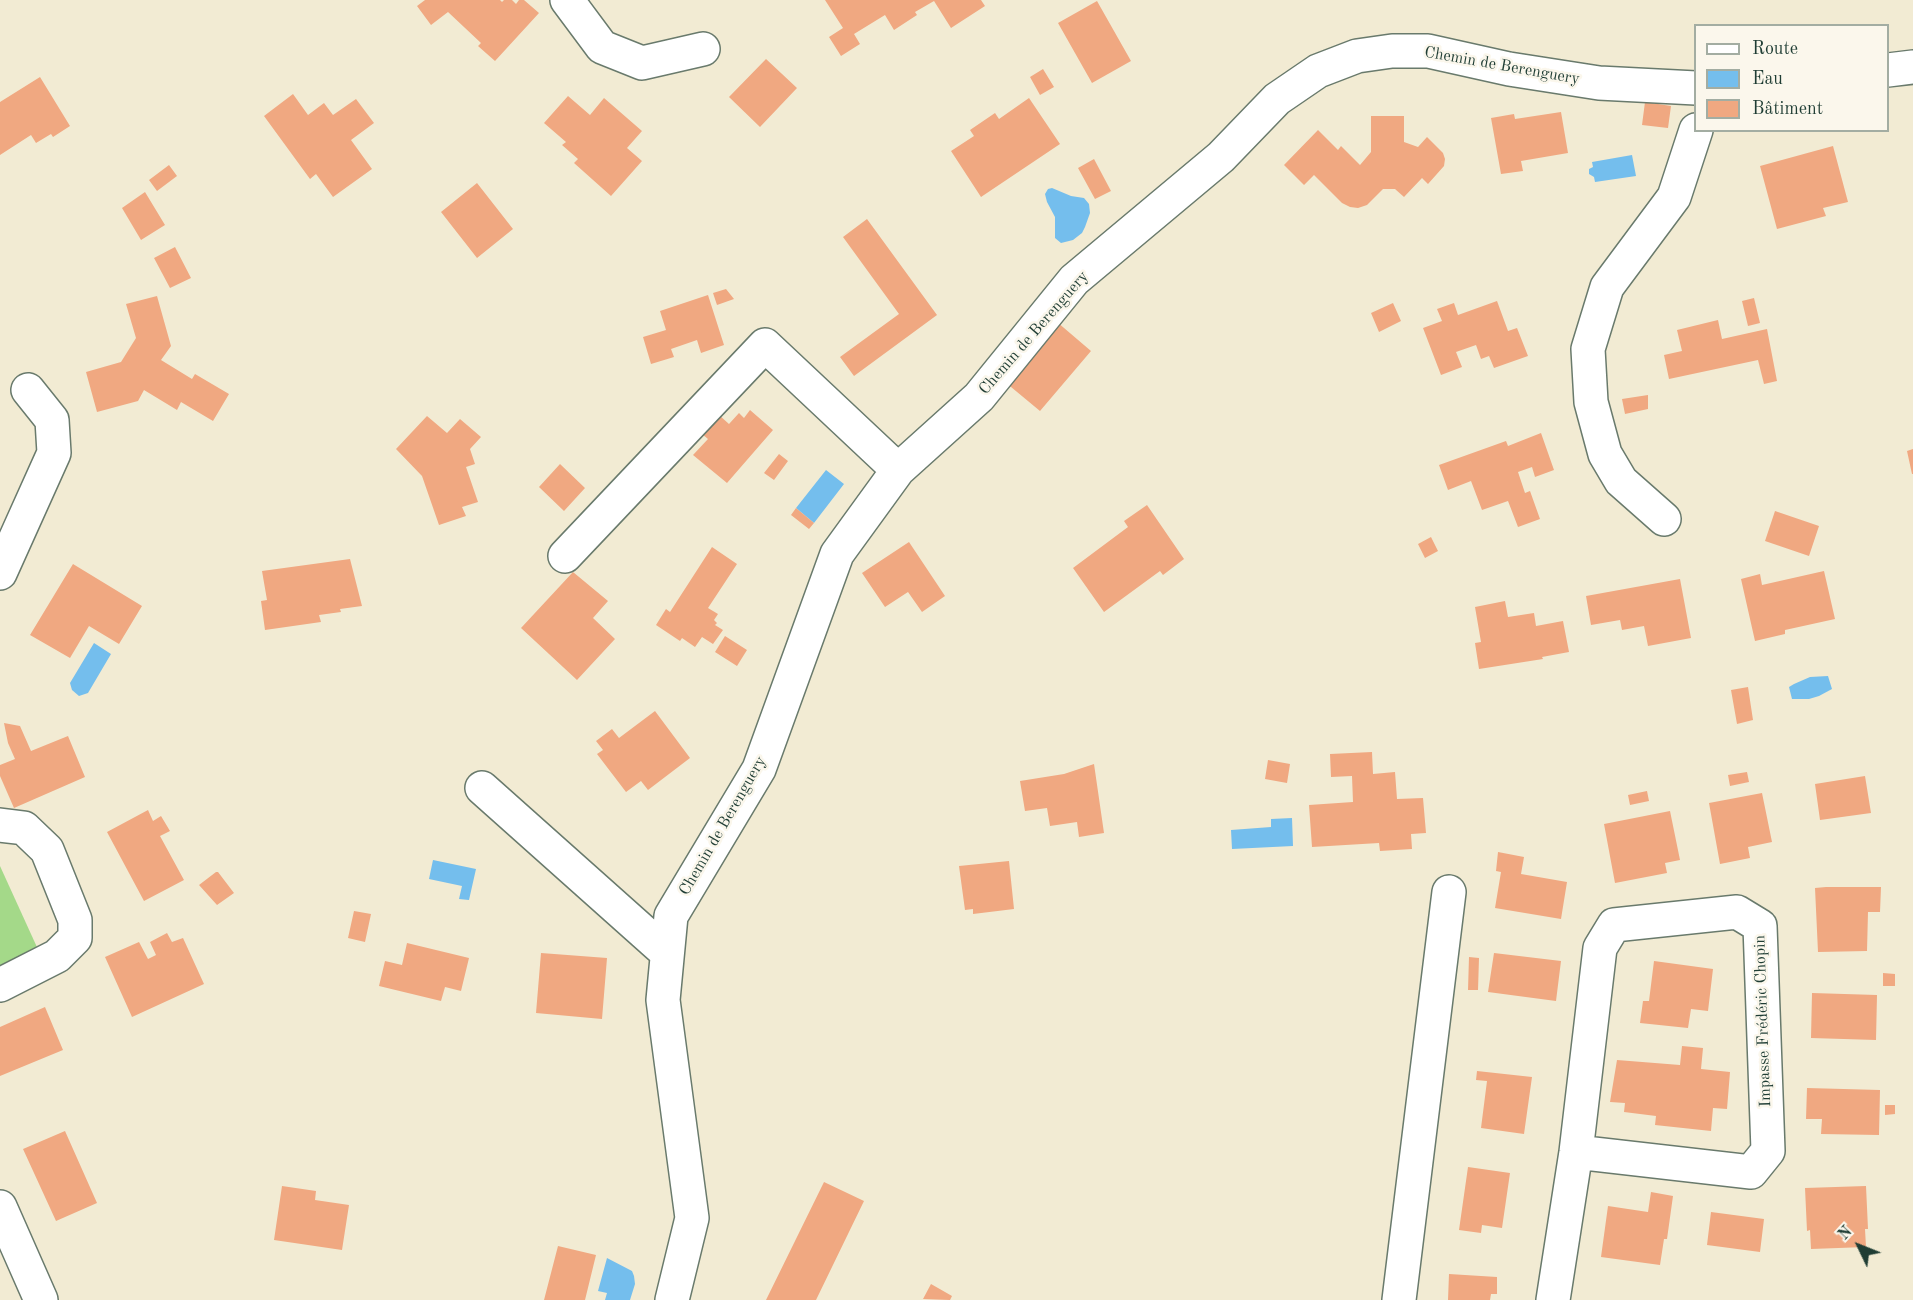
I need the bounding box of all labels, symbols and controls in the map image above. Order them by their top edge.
legend [1694,24,1889,132]
text: Route [1752,40,1798,58]
street label: Chemin de Berenguery [1423,43,1581,89]
text: Eau [1752,70,1783,88]
text: Bâtiment [1752,100,1823,118]
street label: Chemin de Berenguery [975,267,1093,399]
street label: Chemin de Berenguery [675,753,771,899]
street label: Impasse Frédéric Chopin [1750,935,1776,1107]
north arrow [1829,1216,1889,1276]
text: N [1836,1224,1856,1244]

